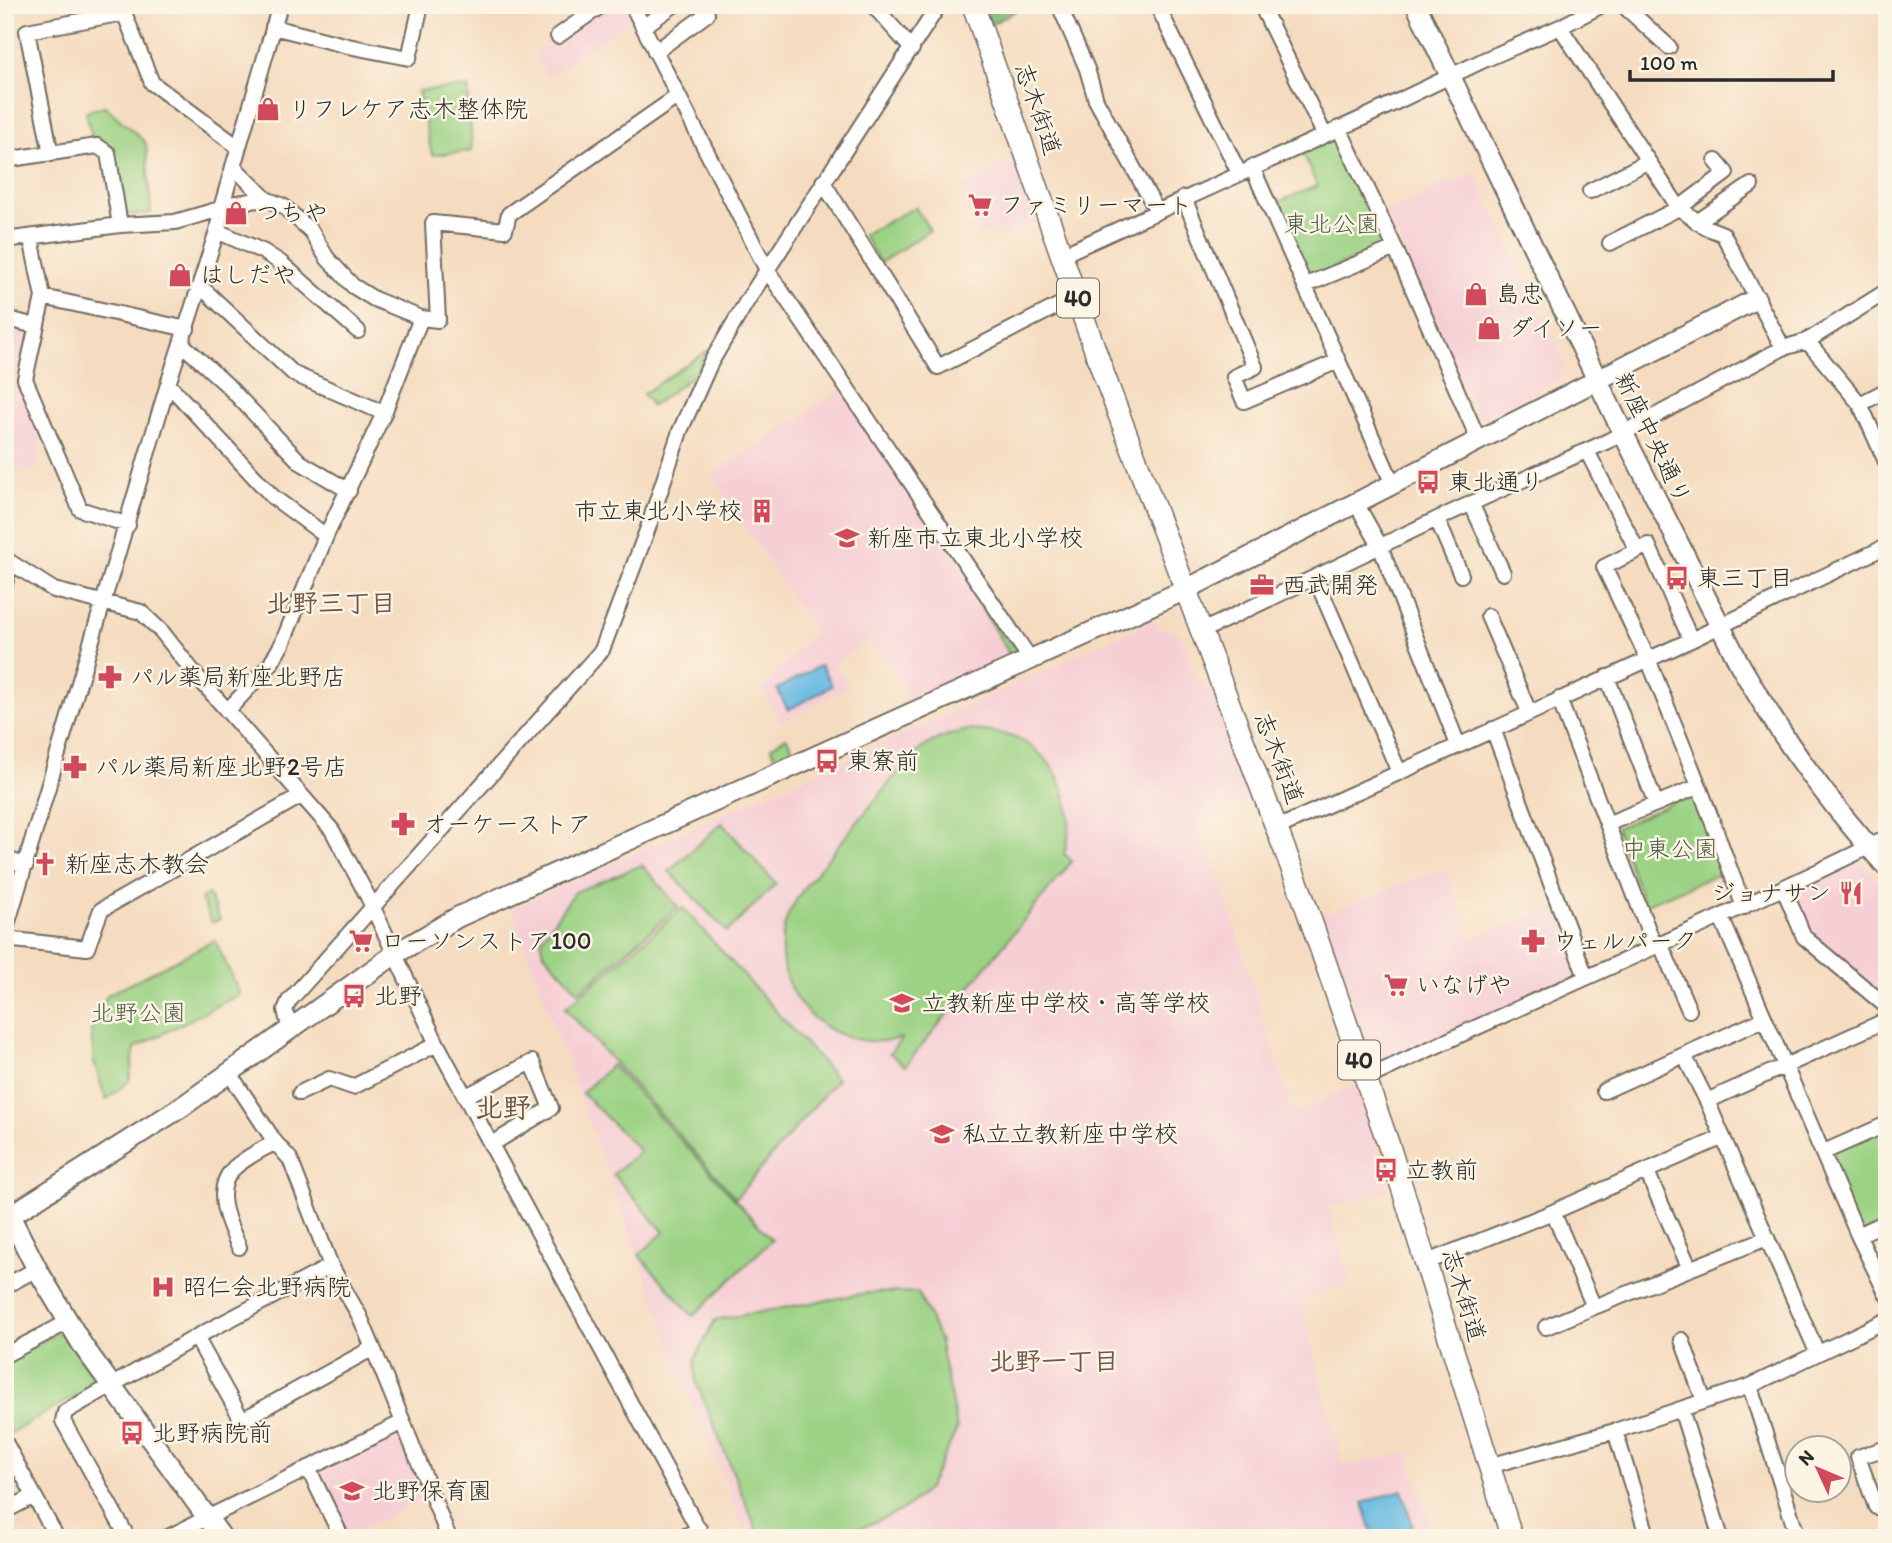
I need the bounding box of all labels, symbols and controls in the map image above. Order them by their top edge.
scale bar [1630,38,1832,82]
text: 100 m [1640,50,1698,75]
street label: 志木街道 [1009,59,1068,159]
place label: リフレケア志木整体院 [288,94,528,123]
shop icon: リフレケア志木整体院 [254,95,282,123]
place label: ファミリーマート [1000,190,1192,219]
supermarket icon: ファミリーマート [966,191,994,219]
place label: つちや [256,198,328,227]
shop icon: つちや [222,199,250,227]
park label: 東北公園 [1284,209,1380,238]
place label: はしだや [200,260,296,289]
shop icon: はしだや [166,261,194,289]
road number: 40 [1057,278,1099,318]
place label: 島忠 [1496,279,1544,308]
shop icon: 島忠 [1462,280,1490,308]
place label: ダイソー [1509,313,1603,342]
shop icon: ダイソー [1475,314,1503,342]
street label: 新座中央通り [1609,367,1698,509]
place label: 東北通り [1448,467,1544,496]
bus stop icon: 東北通り [1414,468,1442,496]
place label: 市立東北小学校 [574,496,742,525]
building icon: 市立東北小学校 [748,497,776,525]
place label: 新座市立東北小学校 [867,523,1083,552]
school or university icon: 新座市立東北小学校 [833,524,861,552]
place label: 東三丁目 [1697,563,1793,592]
bus stop icon: 東三丁目 [1663,564,1691,592]
place label: 西武開発 [1282,570,1378,599]
office icon: 西武開発 [1248,571,1276,599]
district label: 北野三丁目 [266,587,396,619]
place label: パル薬局新座北野店 [130,662,346,691]
pharmacy icon: パル薬局新座北野店 [96,663,124,691]
street label: 志木街道 [1249,708,1310,808]
place label: 東寮前 [847,746,919,775]
bus stop icon: 東寮前 [813,747,841,775]
place label: パル薬局新座北野2号店 [95,752,348,781]
pharmacy icon: パル薬局新座北野2号店 [61,753,89,781]
place label: オーケーストア [423,809,591,838]
pharmacy icon: オーケーストア [389,810,417,838]
park label: 中東公園 [1622,834,1718,863]
place label: 新座志木教会 [65,849,209,878]
church icon: 新座志木教会 [31,850,59,878]
place label: ジョナサン [1711,878,1831,907]
restaurant icon: ジョナサン [1837,879,1865,907]
place label: ローソンストア100 [381,926,592,955]
place label: ウェルパーク [1553,926,1697,955]
supermarket icon: ローソンストア100 [347,927,375,955]
pharmacy icon: ウェルパーク [1519,927,1547,955]
place label: いなげや [1416,970,1512,999]
supermarket icon: いなげや [1382,971,1410,999]
place label: 北野 [374,981,422,1010]
bus stop icon: 北野 [340,982,368,1010]
place label: 立教新座中学校・高等学校 [922,988,1210,1017]
school or university icon: 立教新座中学校・高等学校 [888,989,916,1017]
park label: 北野公園 [90,998,186,1027]
road number: 40 [1338,1040,1380,1079]
district label: 北野 [475,1090,531,1124]
place label: 私立立教新座中学校 [962,1119,1178,1148]
school or university icon: 私立立教新座中学校 [928,1120,956,1148]
place label: 立教前 [1406,1155,1478,1184]
bus stop icon: 立教前 [1372,1156,1400,1184]
street label: 志木街道 [1437,1245,1492,1345]
place label: 昭仁会北野病院 [183,1272,351,1301]
hospital icon: 昭仁会北野病院 [149,1273,177,1301]
district label: 北野一丁目 [989,1345,1119,1377]
place label: 北野病院前 [152,1418,272,1447]
bus stop icon: 北野病院前 [118,1419,146,1447]
north arrow [1784,1434,1854,1504]
text: N [1793,1445,1819,1470]
place label: 北野保育園 [372,1476,492,1505]
school or university icon: 北野保育園 [338,1477,366,1505]

